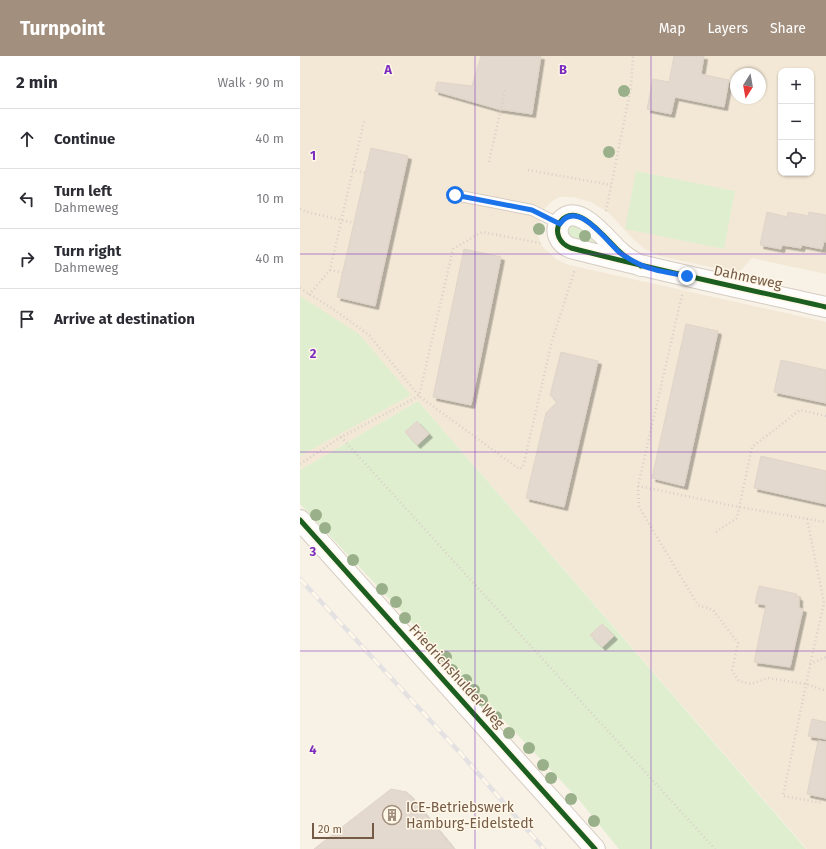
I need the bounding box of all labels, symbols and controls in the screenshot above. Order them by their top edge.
text: Turnpoint [20,17,105,40]
text: Map [659,20,685,37]
text: Layers [707,20,748,37]
text: Share [770,20,806,37]
text: A [383,62,392,77]
text: B [559,62,567,77]
north arrow [730,68,766,104]
map controls [778,68,814,176]
button: + [778,68,814,104]
text: 2 min [16,72,58,93]
text: Walk · 90 m [218,75,284,90]
button: − [778,104,814,140]
icon: ahead [16,128,38,150]
text: Continue [54,130,115,148]
text: 40 m [255,131,284,146]
button: locate [778,140,814,176]
text: 1 [310,148,316,163]
text: Turn left [54,182,112,200]
route start [446,186,464,204]
icon: left [16,188,38,210]
text: 10 m [257,191,284,206]
text: Dahmeweg [54,200,118,215]
text: Turn right [54,242,121,260]
icon: right [16,248,38,270]
text: 40 m [255,251,284,266]
text: Dahmeweg [54,260,118,275]
street label: Dahmeweg [712,262,784,293]
route end [678,267,696,285]
icon: arrive [16,308,38,330]
text: Arrive at destination [54,310,195,328]
text: 2 [310,346,317,361]
text: 3 [309,544,317,559]
street label: Friedrichshulder Weg [405,621,508,732]
text: 4 [309,742,317,757]
place label: ICE-Betriebswerk Hamburg-Eidelstedt [406,799,534,832]
building icon: ICE-Betriebswerk Hamburg-Eidelstedt [381,804,403,826]
scale bar [312,821,374,840]
text: 20 m [318,823,342,836]

